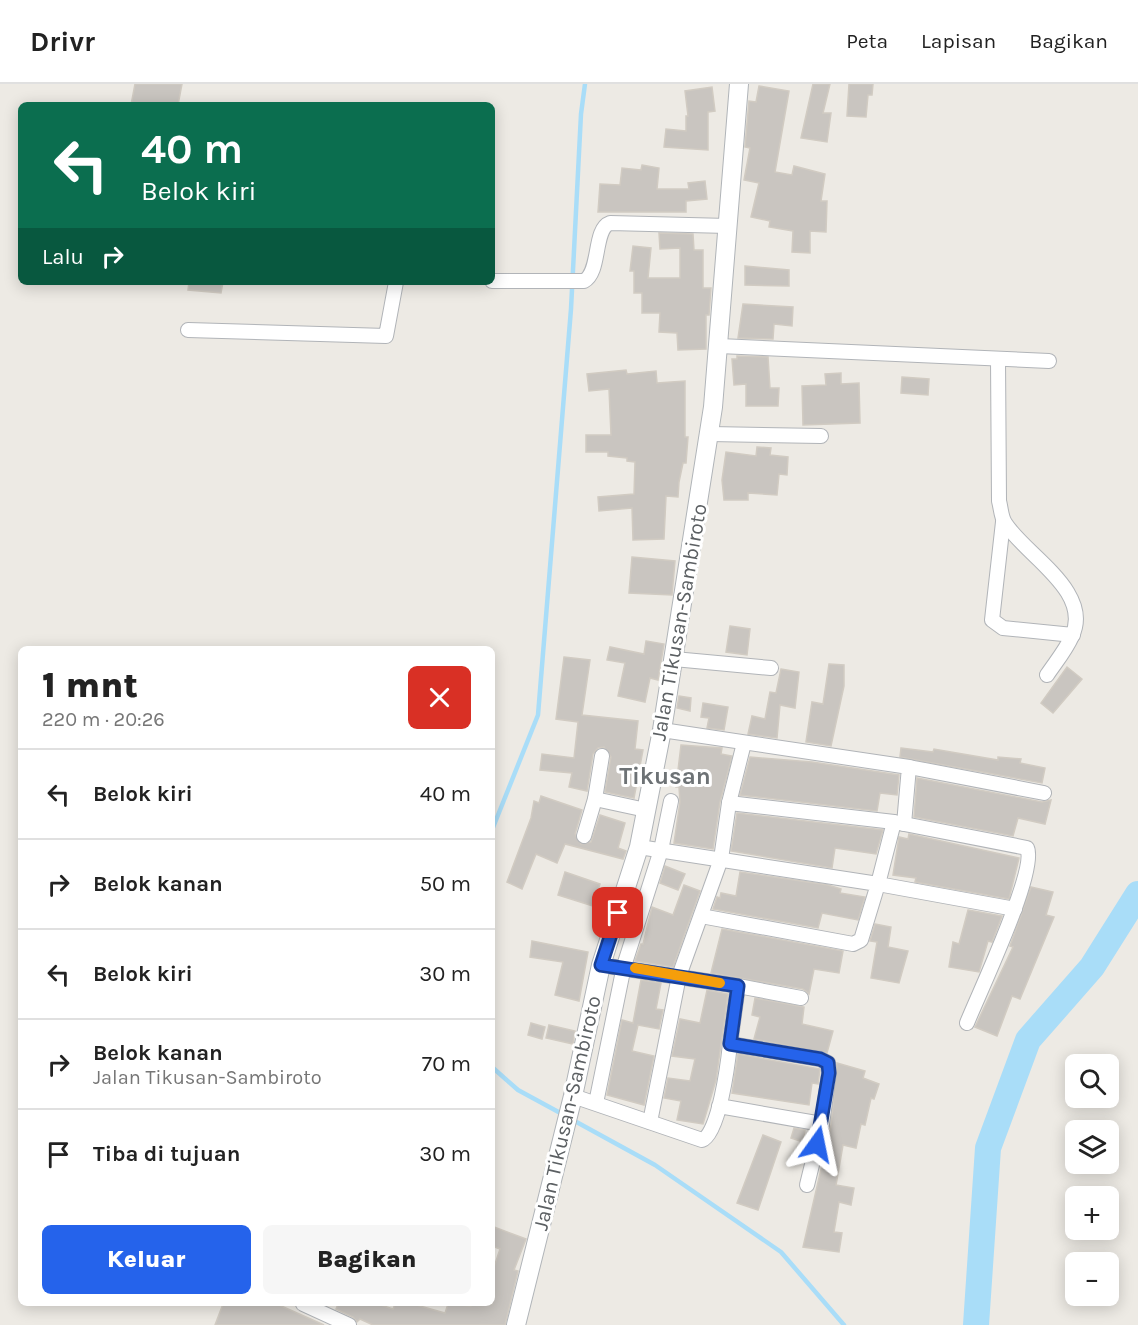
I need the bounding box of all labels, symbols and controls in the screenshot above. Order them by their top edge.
text: Drivr [30,25,95,58]
text: Peta [846,29,888,53]
text: Lapisan [921,29,996,53]
text: Bagikan [1029,29,1108,53]
text: 40 m [141,124,243,174]
icon: left [42,126,120,204]
text: Belok kiri [141,175,257,207]
icon: right [96,240,129,273]
text: Lalu [42,244,84,270]
street label: Jalan Tikusan-Sambiroto [646,502,712,742]
text: 1 mnt [42,664,138,706]
button: close [408,666,471,729]
text: 220 m · 20:26 [42,708,165,731]
district label: Tikusan [619,762,711,790]
icon: left [42,778,75,811]
text: Belok kiri [93,781,193,807]
text: 40 m [420,781,471,807]
icon: right [42,868,75,901]
text: Belok kanan [93,871,223,897]
text: 50 m [420,871,471,897]
pin [592,887,643,938]
icon: arrive [601,896,634,929]
icon: left [42,958,75,991]
text: Belok kiri [93,961,193,987]
text: 30 m [419,961,471,987]
street label: Jalan Tikusan-Sambiroto [528,993,606,1233]
text: Belok kanan [93,1040,223,1066]
icon: right [42,1048,75,1081]
text: 70 m [422,1051,471,1077]
map controls [1065,1054,1119,1306]
button: search [1065,1054,1119,1108]
text: Jalan Tikusan-Sambiroto [93,1066,322,1089]
position arrow [785,1112,849,1176]
button: layers [1065,1120,1119,1174]
icon: arrive [42,1138,75,1171]
text: Tiba di tujuan [93,1141,240,1167]
text: 30 m [419,1141,471,1167]
button: + [1065,1186,1119,1240]
button: Keluar [42,1225,251,1294]
button: Bagikan [263,1225,471,1294]
button: − [1065,1252,1119,1306]

